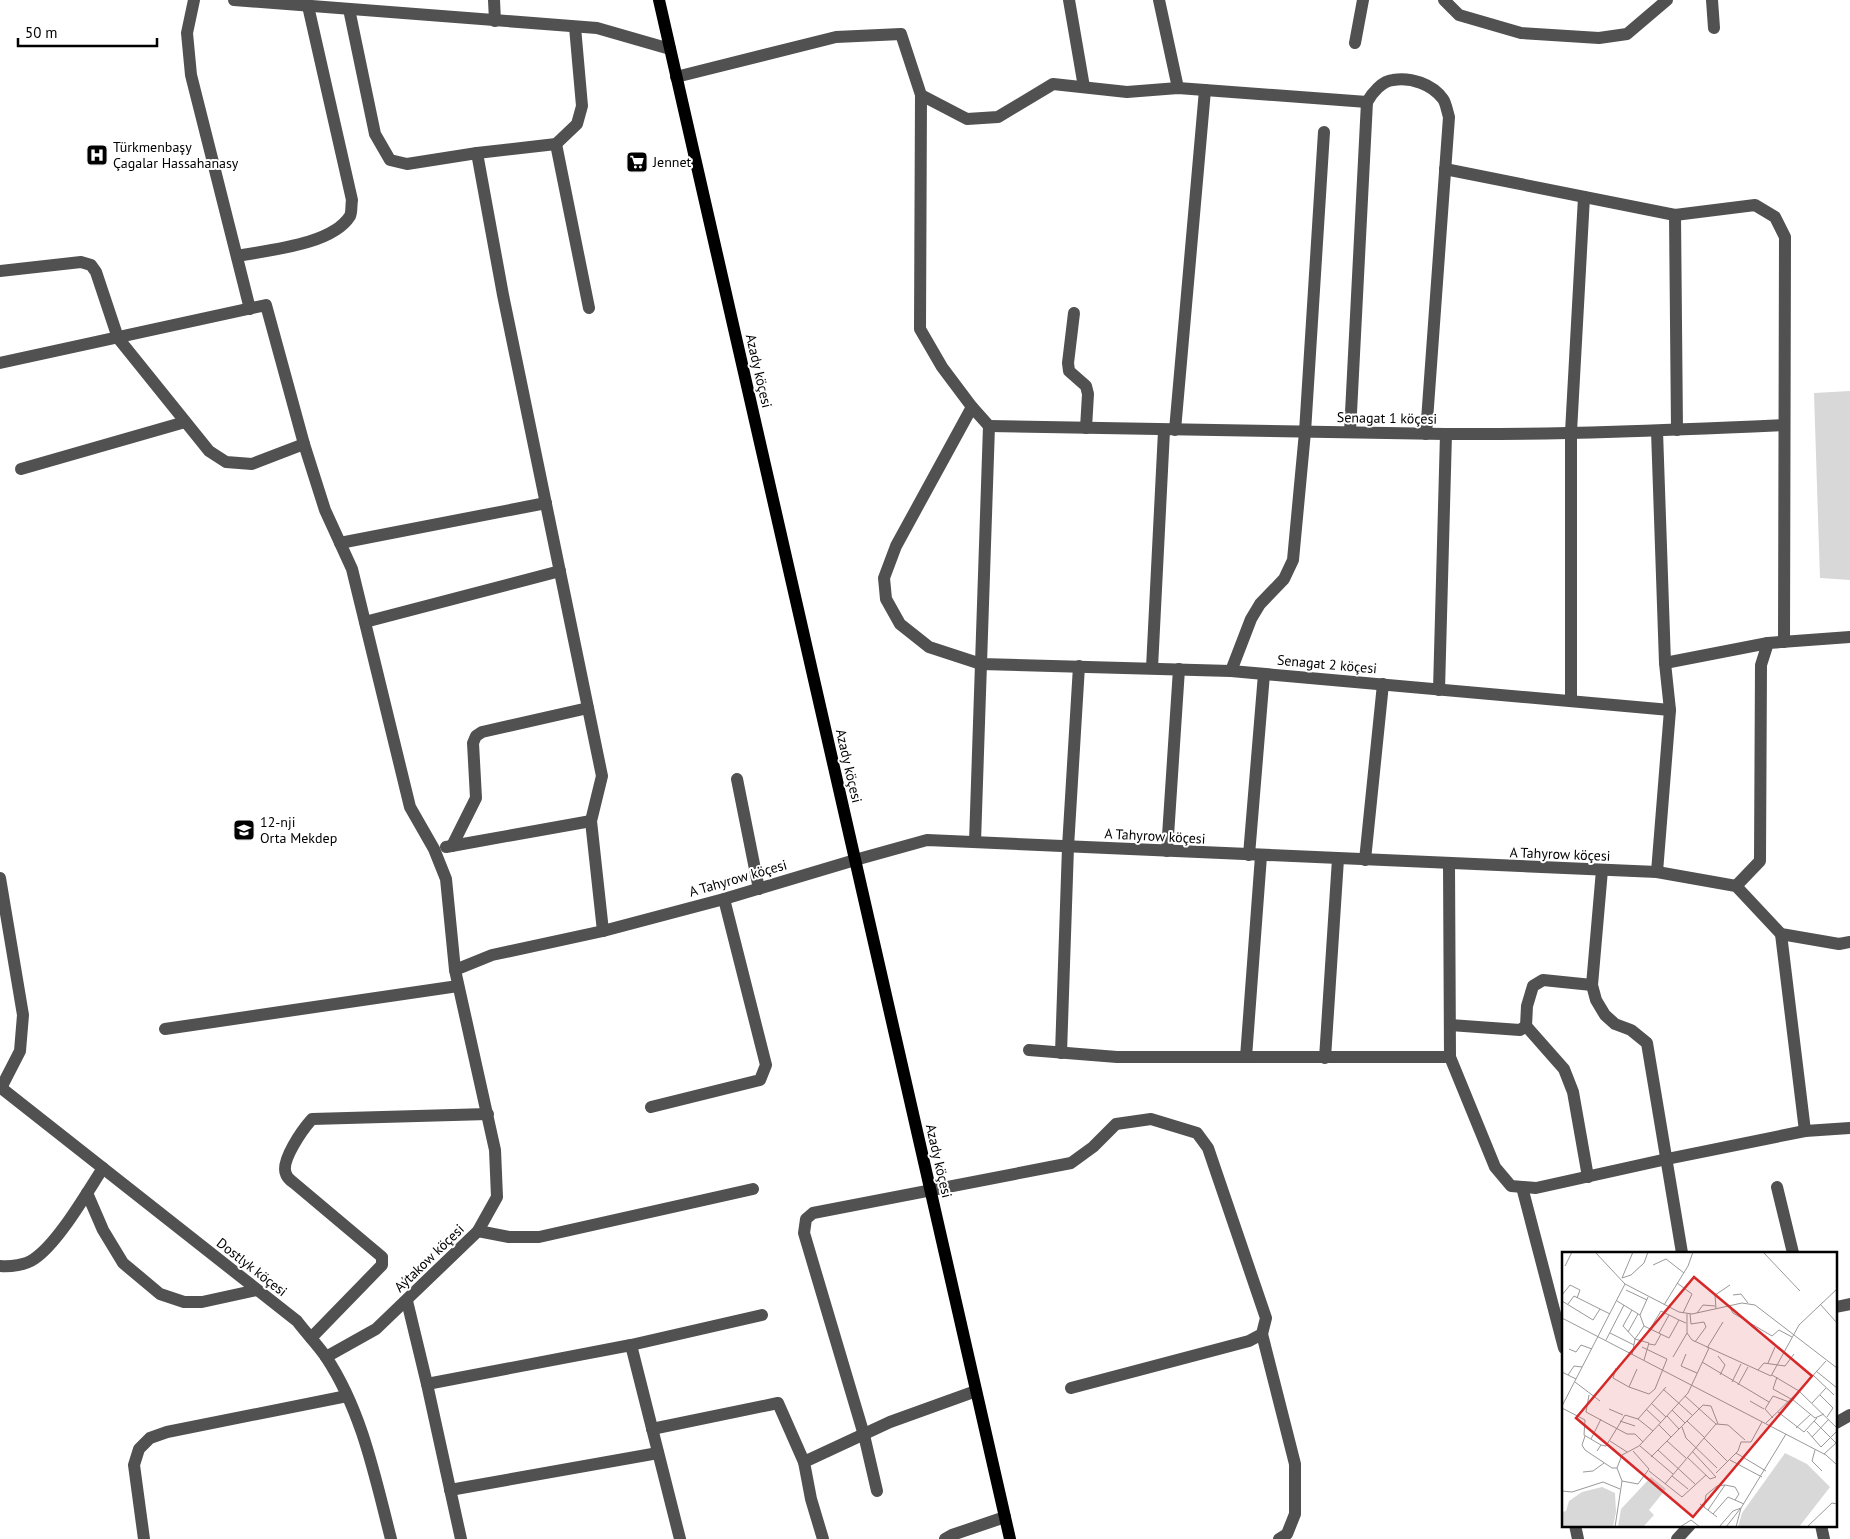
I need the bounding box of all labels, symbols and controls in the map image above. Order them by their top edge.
scale bar [18,15,156,47]
text: 50 m [25,23,58,42]
place label: Türkmenbaşy Çagalar Hassahanasy [113,138,239,172]
hospital icon: Türkmenbaşy Çagalar Hassahanasy [85,143,109,167]
supermarket icon: Jennet [625,150,649,174]
place label: Jennet [652,153,692,171]
street label: Azady köçesi [742,332,776,410]
street label: Senagat 1 köçesi [1337,408,1437,428]
street label: Senagat 2 köçesi [1276,651,1378,677]
street label: Azady köçesi [832,727,866,805]
place label: 12-nji Orta Mekdep [260,813,337,847]
school or university icon: 12-nji Orta Mekdep [232,818,256,842]
street label: A Tahyrow köçesi [1104,824,1206,848]
street label: A Tahyrow köçesi [1509,843,1611,865]
street label: A Tahyrow köçesi [687,855,789,901]
street label: Azady köçesi [922,1122,956,1200]
street label: Aýtakow köçesi [390,1220,468,1296]
street label: Dostlyk köçesi [213,1234,291,1300]
inset map [1562,1252,1838,1526]

